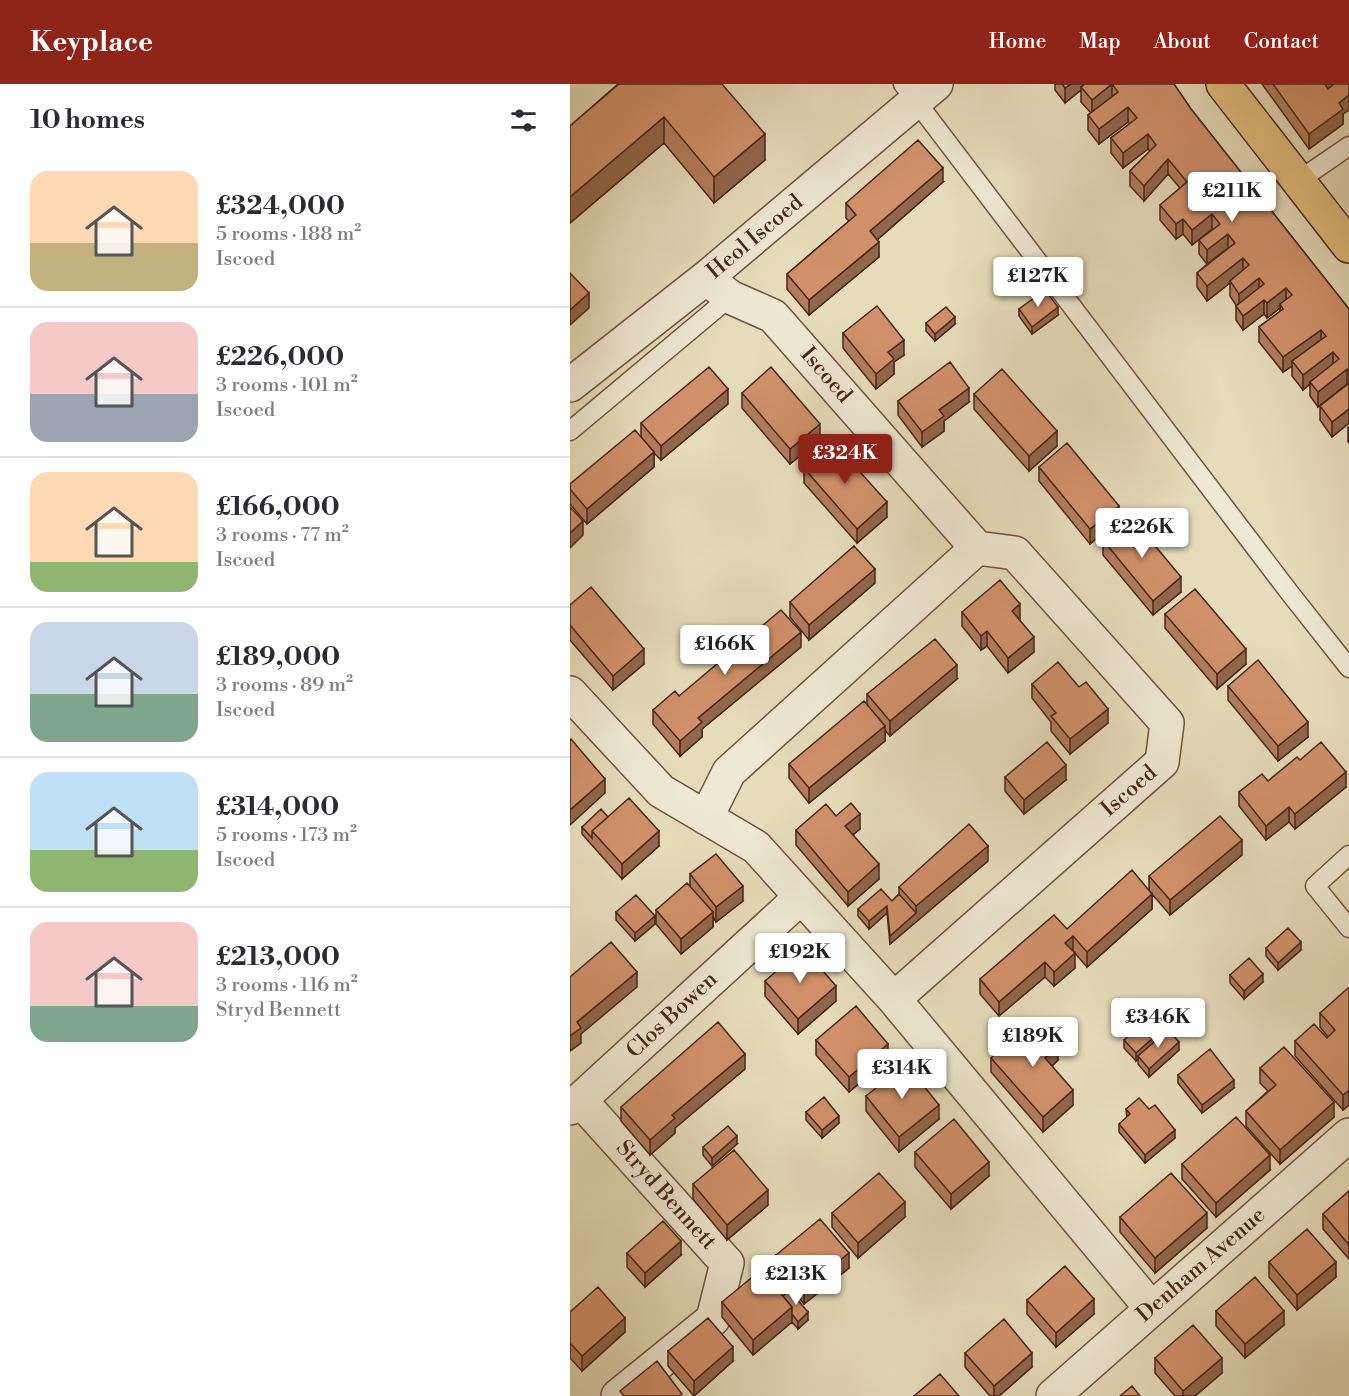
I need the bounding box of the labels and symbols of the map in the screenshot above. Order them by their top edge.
pin: £211K [1190,172,1274,223]
street label: Heol Iscoed [701,189,809,285]
pin: £127K [996,257,1080,308]
street label: Iscoed [794,342,858,409]
pin: £324K [803,434,887,485]
pin: £226K [1100,508,1184,559]
pin: £166K [683,625,767,676]
street label: Iscoed [1096,759,1163,823]
pin: £192K [758,933,842,984]
street label: Clos Bowen [621,966,723,1064]
pin: £346K [1116,998,1200,1049]
pin: £189K [991,1017,1075,1068]
pin: £314K [860,1049,944,1100]
street label: Stryd Bennett [610,1135,722,1255]
street label: Denham Avenue [1131,1202,1271,1328]
pin: £213K [754,1255,838,1306]

